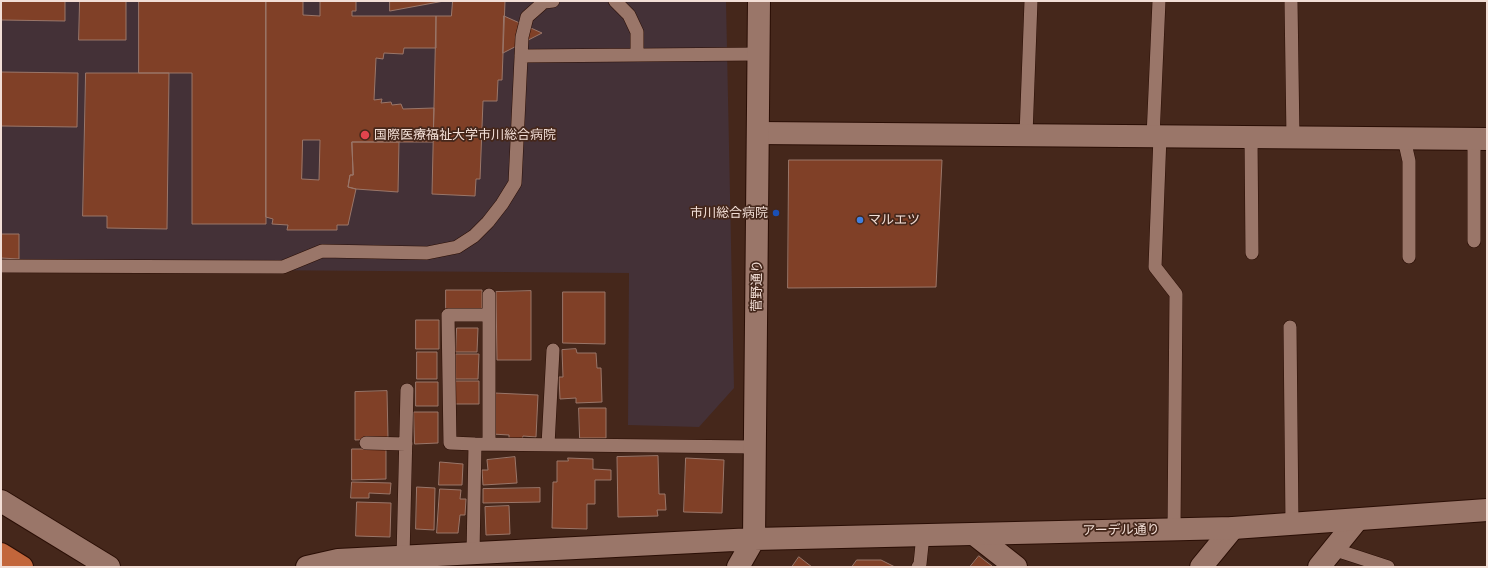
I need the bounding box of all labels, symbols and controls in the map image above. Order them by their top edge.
place label: 国際医療福祉大学市川総合病院 [374,127,556,143]
marker: 国際医療福祉大学市川総合病院 [359,129,371,141]
place label: 市川総合病院 [690,205,768,221]
marker: 市川総合病院 [771,208,781,218]
place label: マルエツ [868,212,920,228]
marker: マルエツ [855,215,865,225]
street label: 菅野通り [749,260,765,312]
street label: アーデル通り [1082,522,1160,538]

